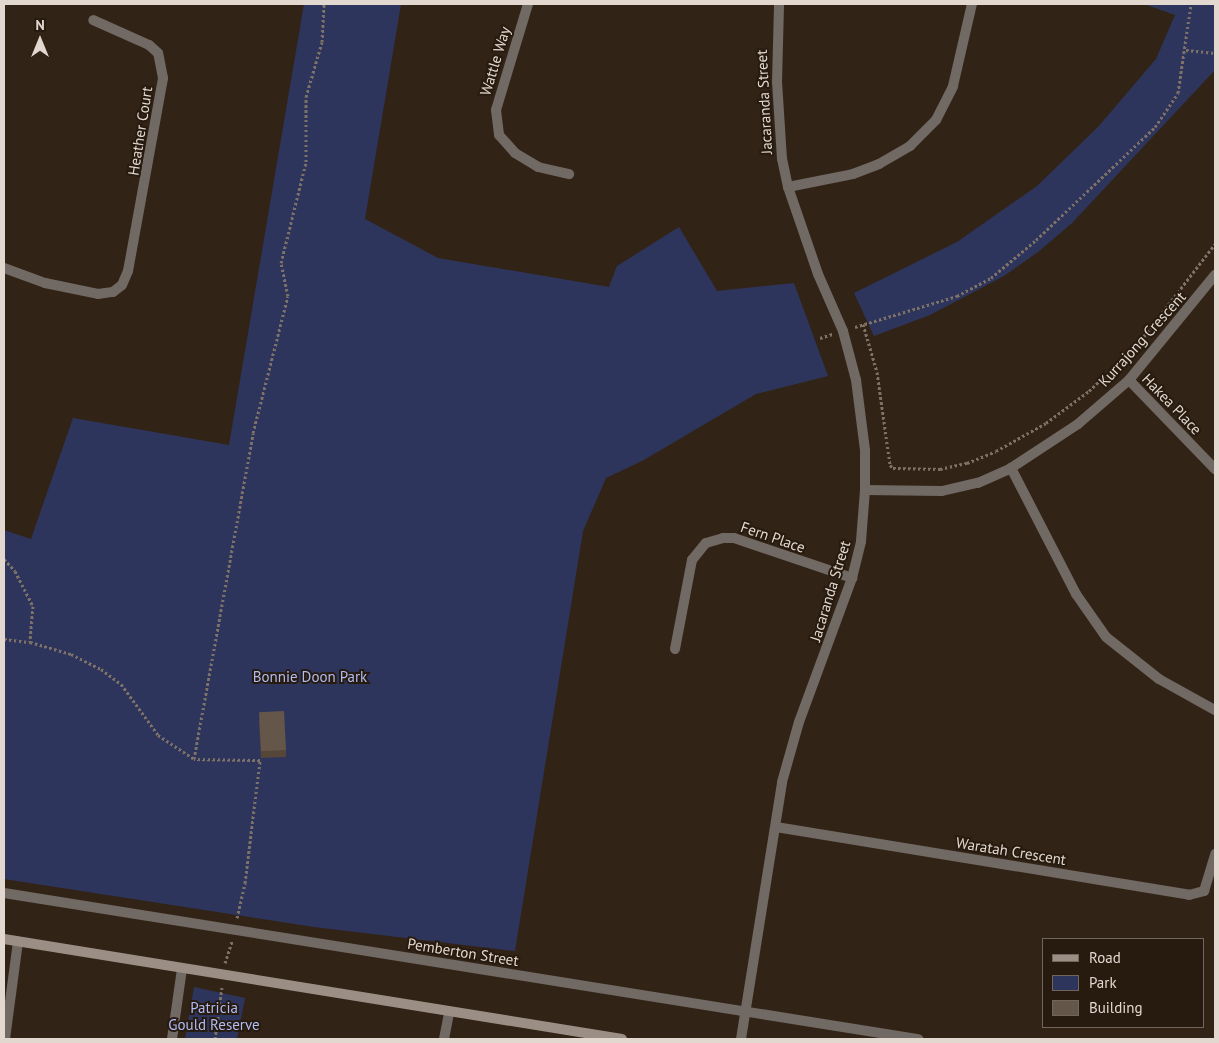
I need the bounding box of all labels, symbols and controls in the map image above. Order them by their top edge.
north arrow [15,15,65,65]
text: N [35,16,45,34]
street label: Wattle Way [476,24,514,98]
street label: Jacaranda Street [752,49,776,155]
street label: Heather Court [124,85,156,177]
street label: Kurrajong Crescent [1095,288,1189,390]
street label: Hakea Place [1138,370,1206,438]
street label: Fern Place [738,518,808,556]
street label: Jacaranda Street [806,538,854,644]
park label: Bonnie Doon Park [253,668,367,686]
street label: Waratah Crescent [955,833,1067,869]
street label: Pemberton Street [406,934,520,970]
legend [1042,938,1204,1028]
text: Road [1089,948,1121,967]
text: Park [1089,973,1117,992]
park label: Patricia Gould Reserve [168,998,260,1033]
text: Building [1089,998,1143,1017]

